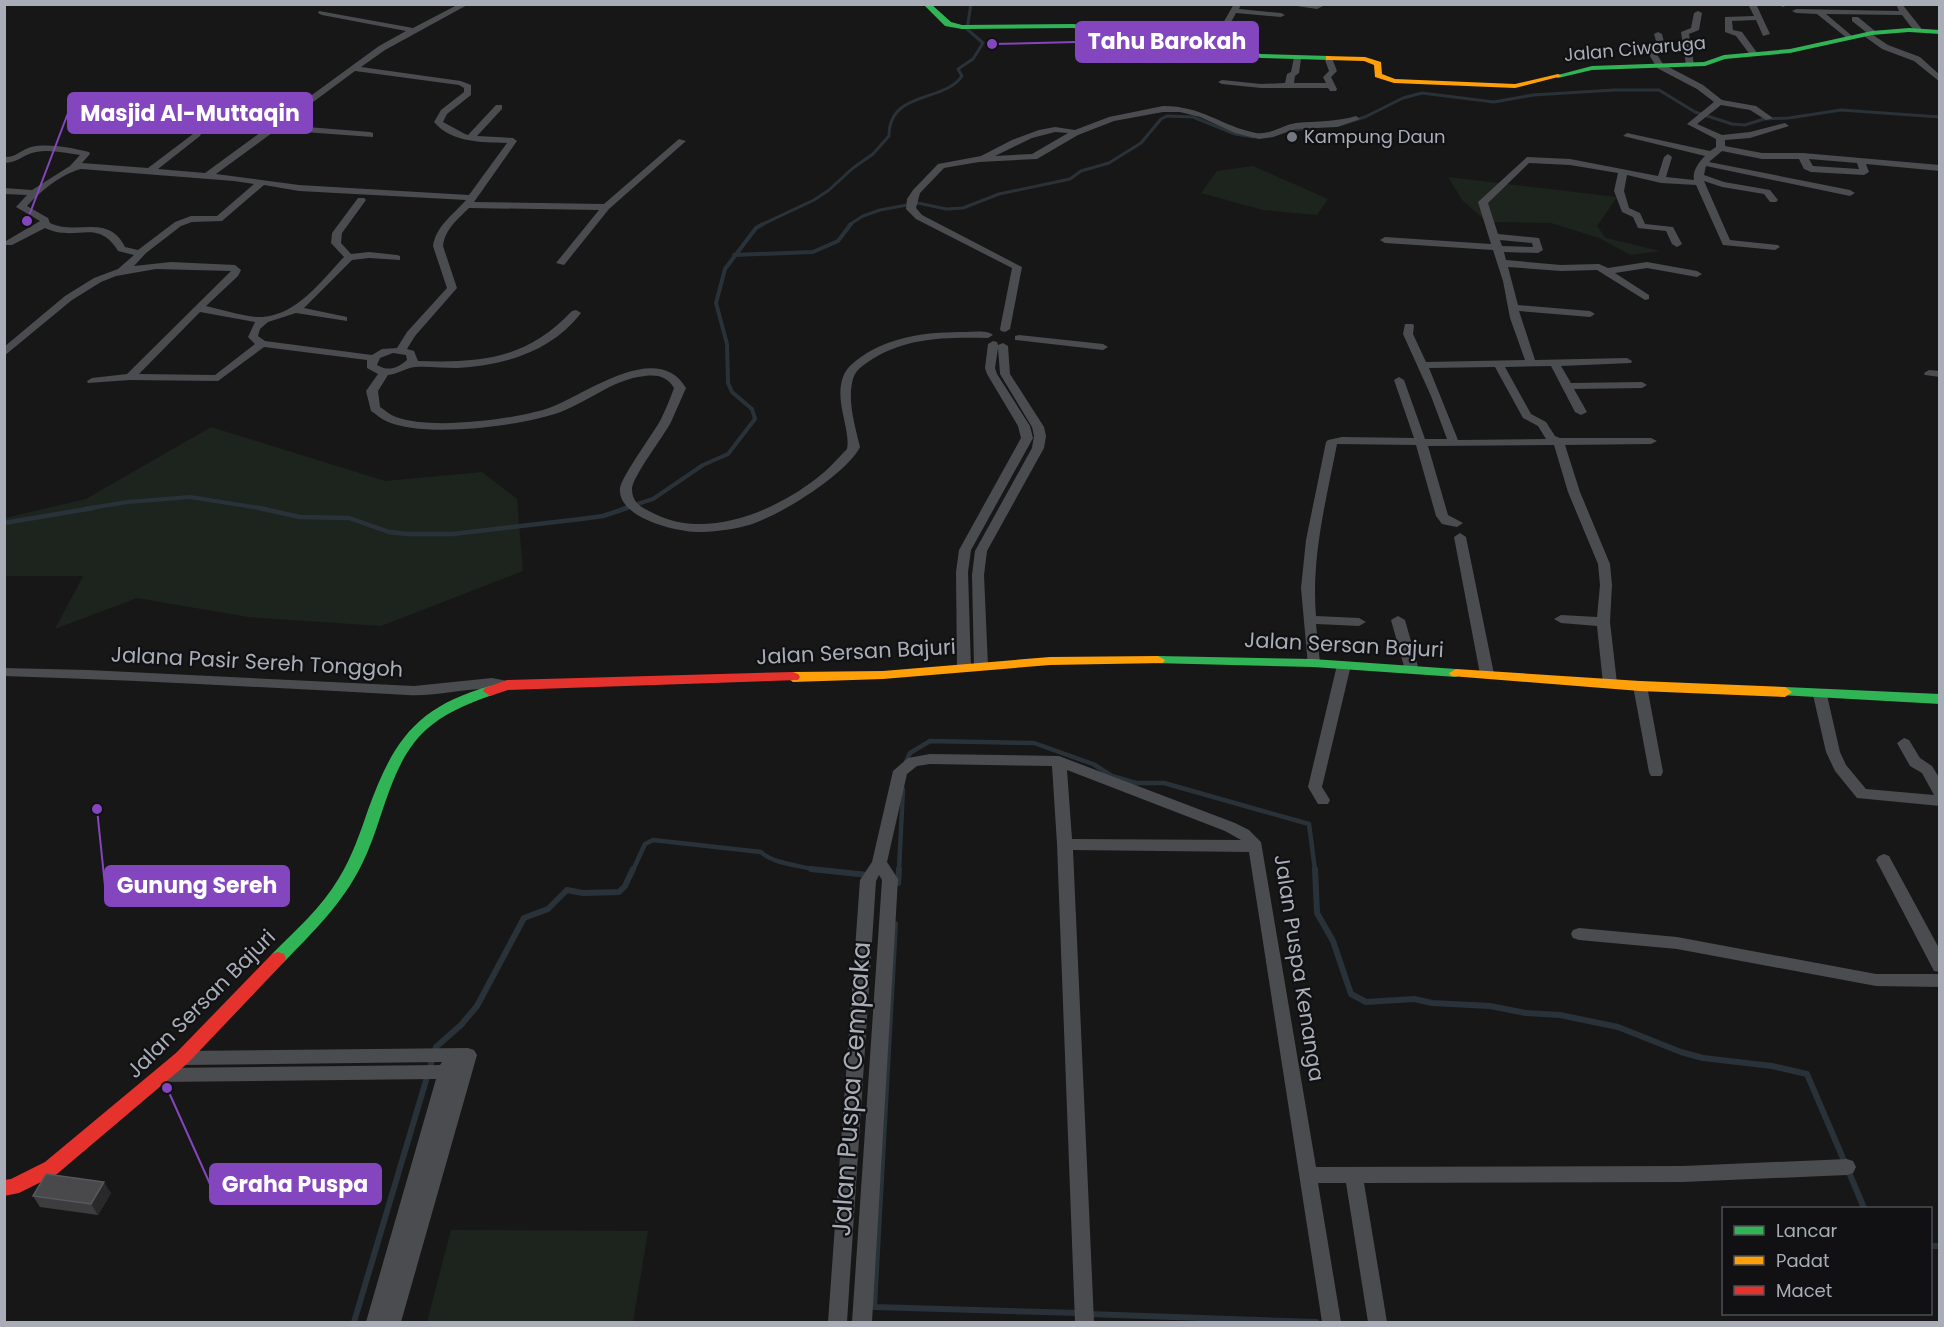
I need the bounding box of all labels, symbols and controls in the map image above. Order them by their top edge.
callout: Tahu Barokah [1076,22,1258,62]
text: Tahu Barokah [1088,26,1246,57]
street label: Jalan Ciwaruga [1563,30,1707,67]
callout: Masjid Al-Muttaqin [68,93,312,133]
text: Masjid Al-Muttaqin [80,98,300,129]
place label: Kampung Daun [1304,124,1446,149]
marker: Kampung Daun [1285,130,1299,144]
street label: Jalan Sersan Bajuri [1243,625,1445,664]
street label: Jalan Sersan Bajuri [755,632,957,671]
street label: Jalana Pasir Sereh Tonggoh [110,639,404,684]
street label: Jalan Puspa Kenanga [1267,852,1332,1083]
callout: Gunung Sereh [105,866,289,906]
text: Gunung Sereh [117,870,277,901]
street label: Jalan Sersan Bajuri [120,923,282,1085]
street label: Jalan Puspa Cempaka [823,940,879,1238]
callout: Graha Puspa [210,1164,381,1204]
text: Graha Puspa [222,1169,368,1200]
legend [1722,1207,1932,1315]
text: Lancar [1776,1218,1838,1243]
text: Padat [1776,1248,1829,1273]
text: Macet [1776,1278,1832,1303]

